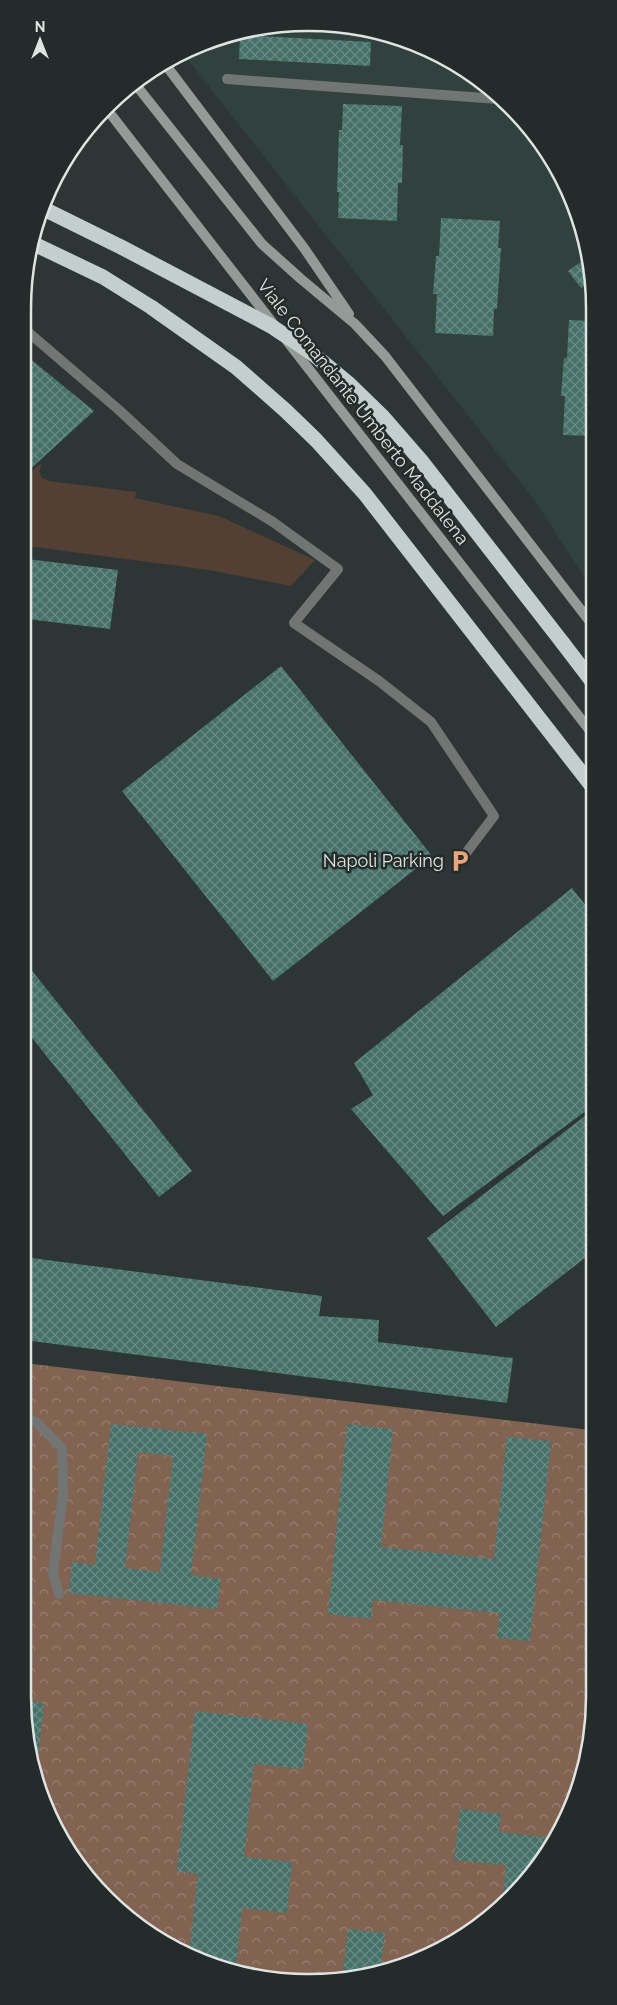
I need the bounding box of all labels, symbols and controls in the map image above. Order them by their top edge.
north arrow [15,15,65,65]
text: N [35,19,45,35]
street label: Viale Comandante Umberto Maddalena [253,275,474,549]
parking icon: Napoli Parking [447,848,473,874]
place label: Napoli Parking [323,850,444,871]

